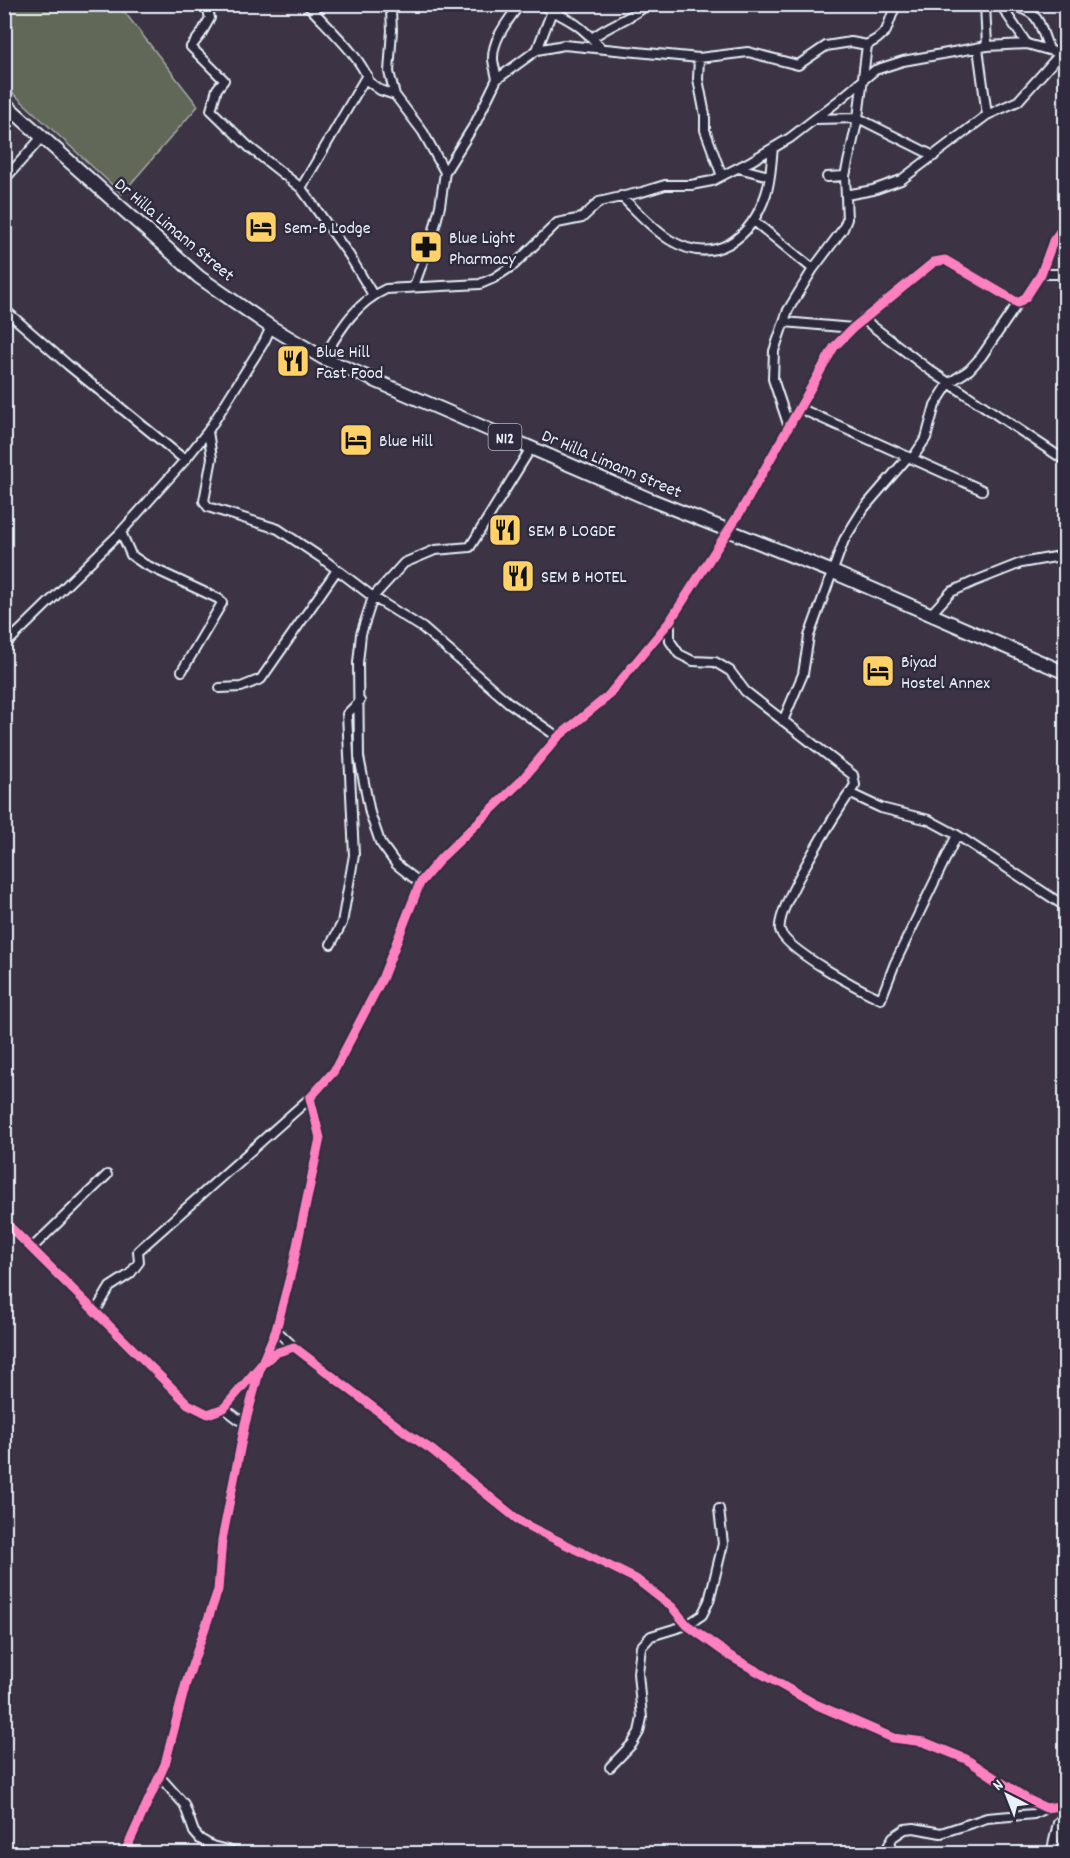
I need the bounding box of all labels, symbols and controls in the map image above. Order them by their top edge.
street label: Dr Hilla Limann Street [108,173,239,289]
hotel icon: Sem-B Lodge [243,209,279,245]
place label: Sem-B Lodge [284,217,371,242]
place label: Blue Light Pharmacy [449,227,517,273]
pharmacy icon: Blue Light Pharmacy [408,229,444,265]
place label: Blue Hill Fast Food [316,341,383,387]
restaurant icon: Blue Hill Fast Food [275,343,311,379]
hotel icon: Blue Hill [338,422,374,458]
road number: N12 [488,424,522,450]
street label: Dr Hilla Limann Street [537,425,685,506]
place label: Blue Hill [379,430,433,455]
restaurant icon: SEM B LOGDE [487,512,523,548]
place label: SEM B LOGDE [528,520,616,545]
restaurant icon: SEM B HOTEL [500,558,536,594]
place label: SEM B HOTEL [541,566,627,591]
place label: Biyad Hostel Annex [901,651,990,697]
hotel icon: Biyad Hostel Annex [860,653,896,689]
north arrow [977,1765,1037,1825]
text: N [988,1774,1009,1797]

